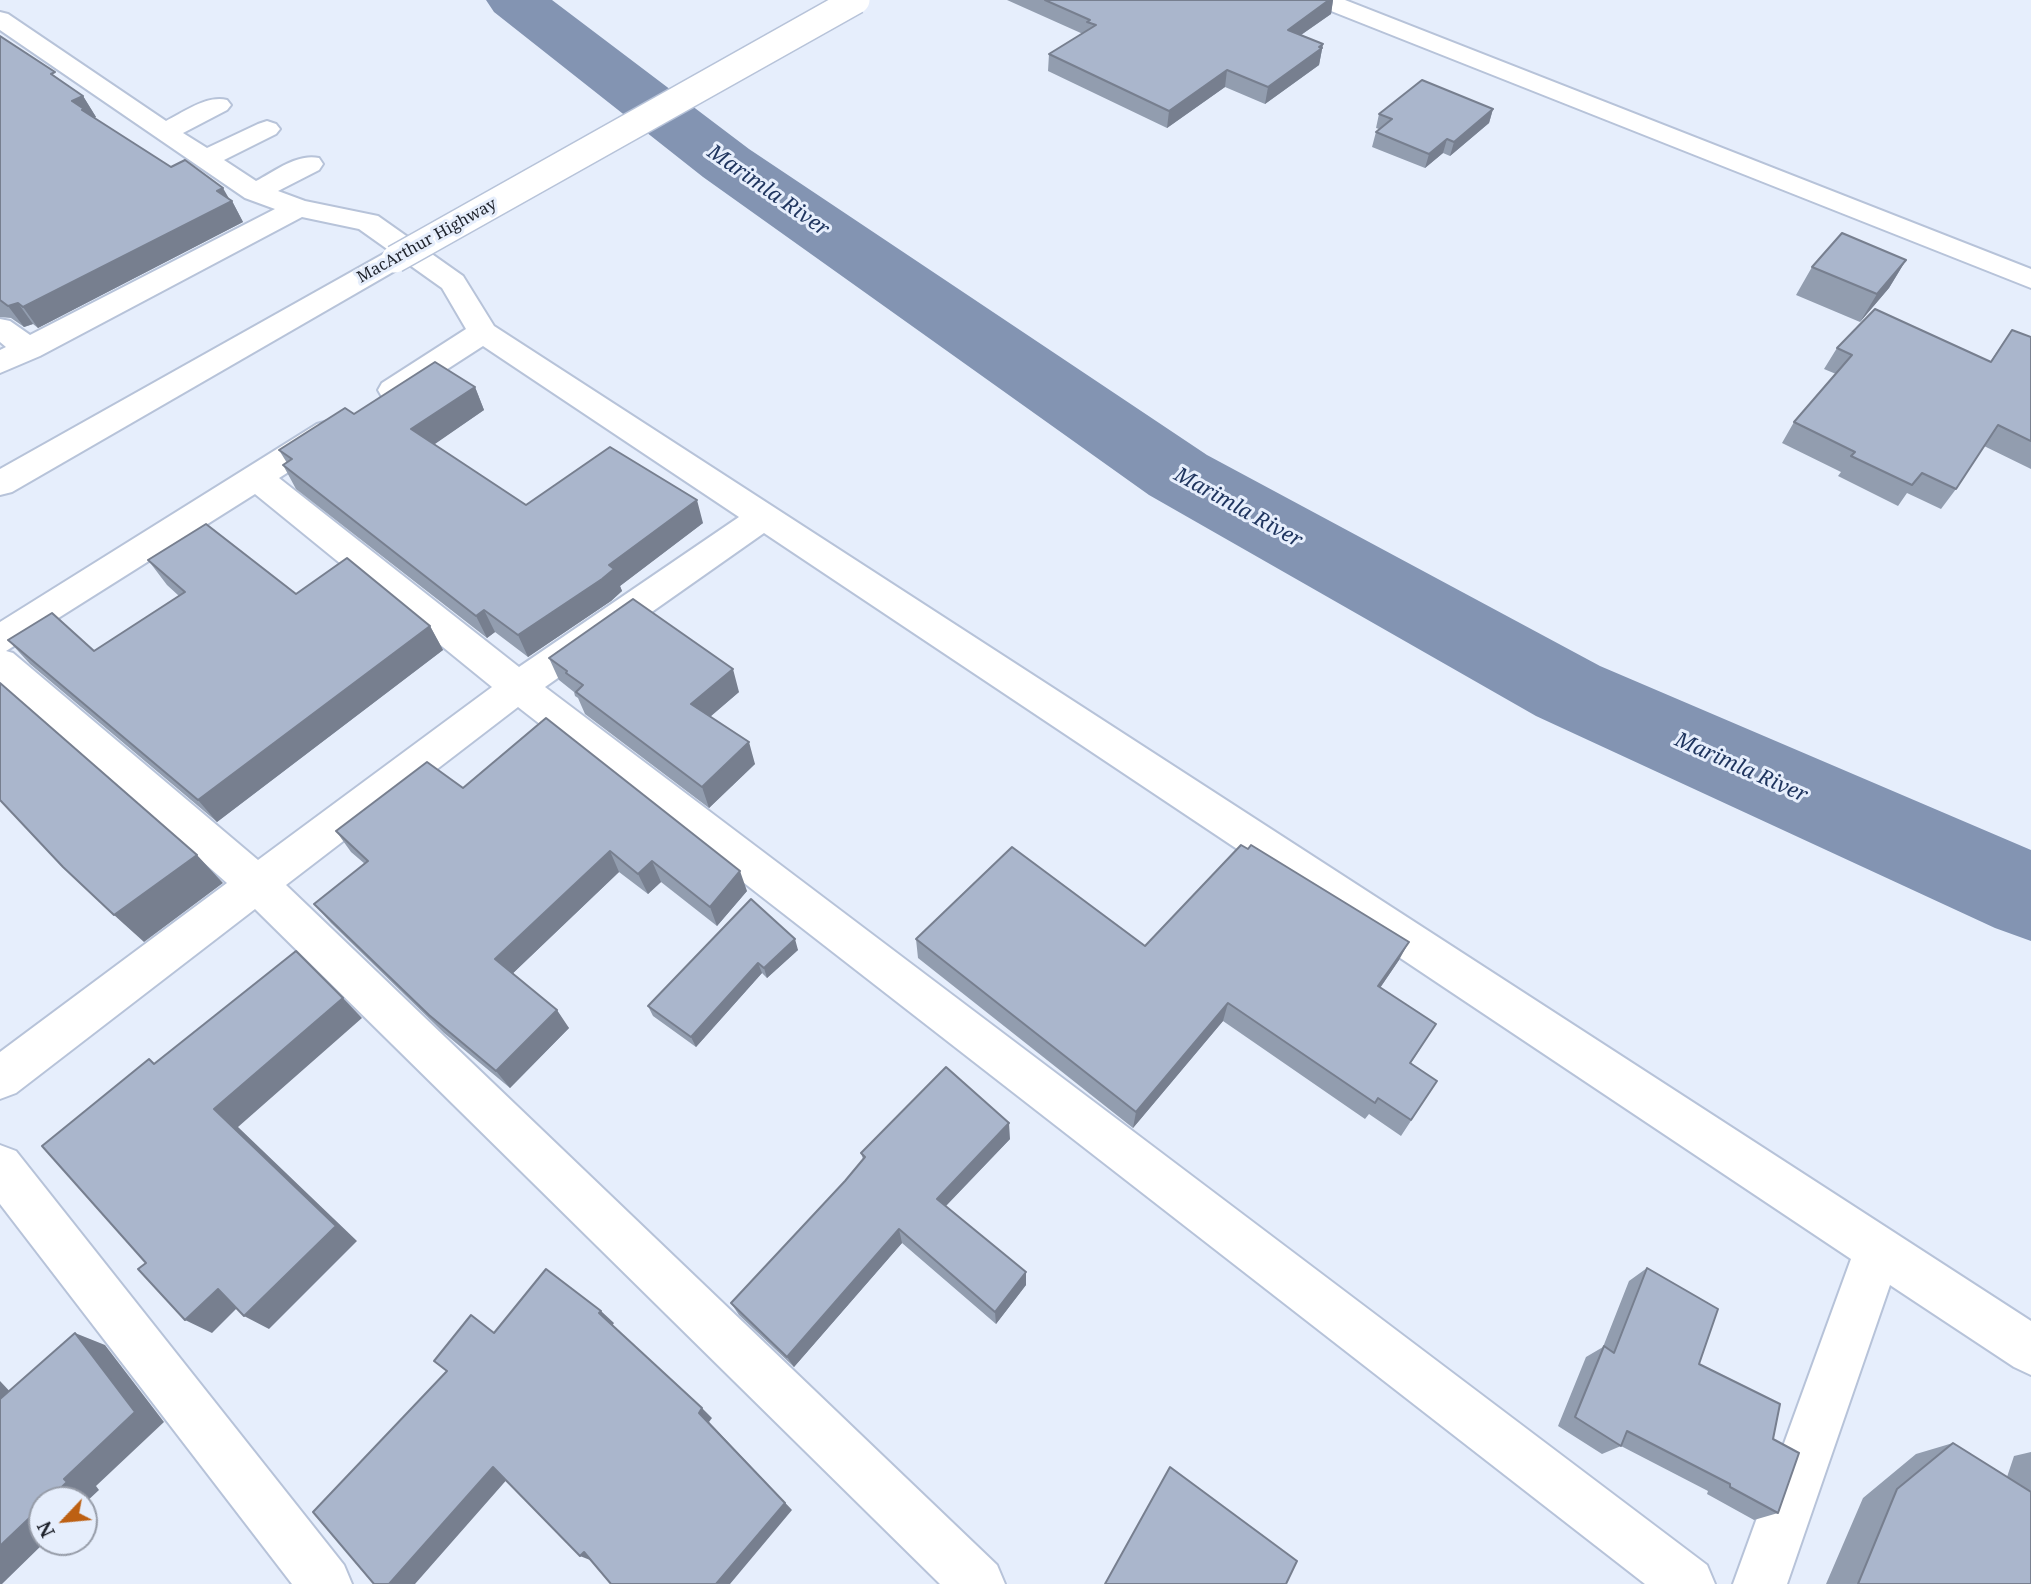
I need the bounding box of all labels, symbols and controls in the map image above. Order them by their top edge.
water label: Marimla River [702,140,834,242]
street label: MacArthur Highway [354,195,500,287]
water label: Marimla River [1169,462,1307,554]
water label: Marimla River [1671,727,1811,809]
north arrow [28,1486,98,1556]
text: N [31,1517,61,1542]

